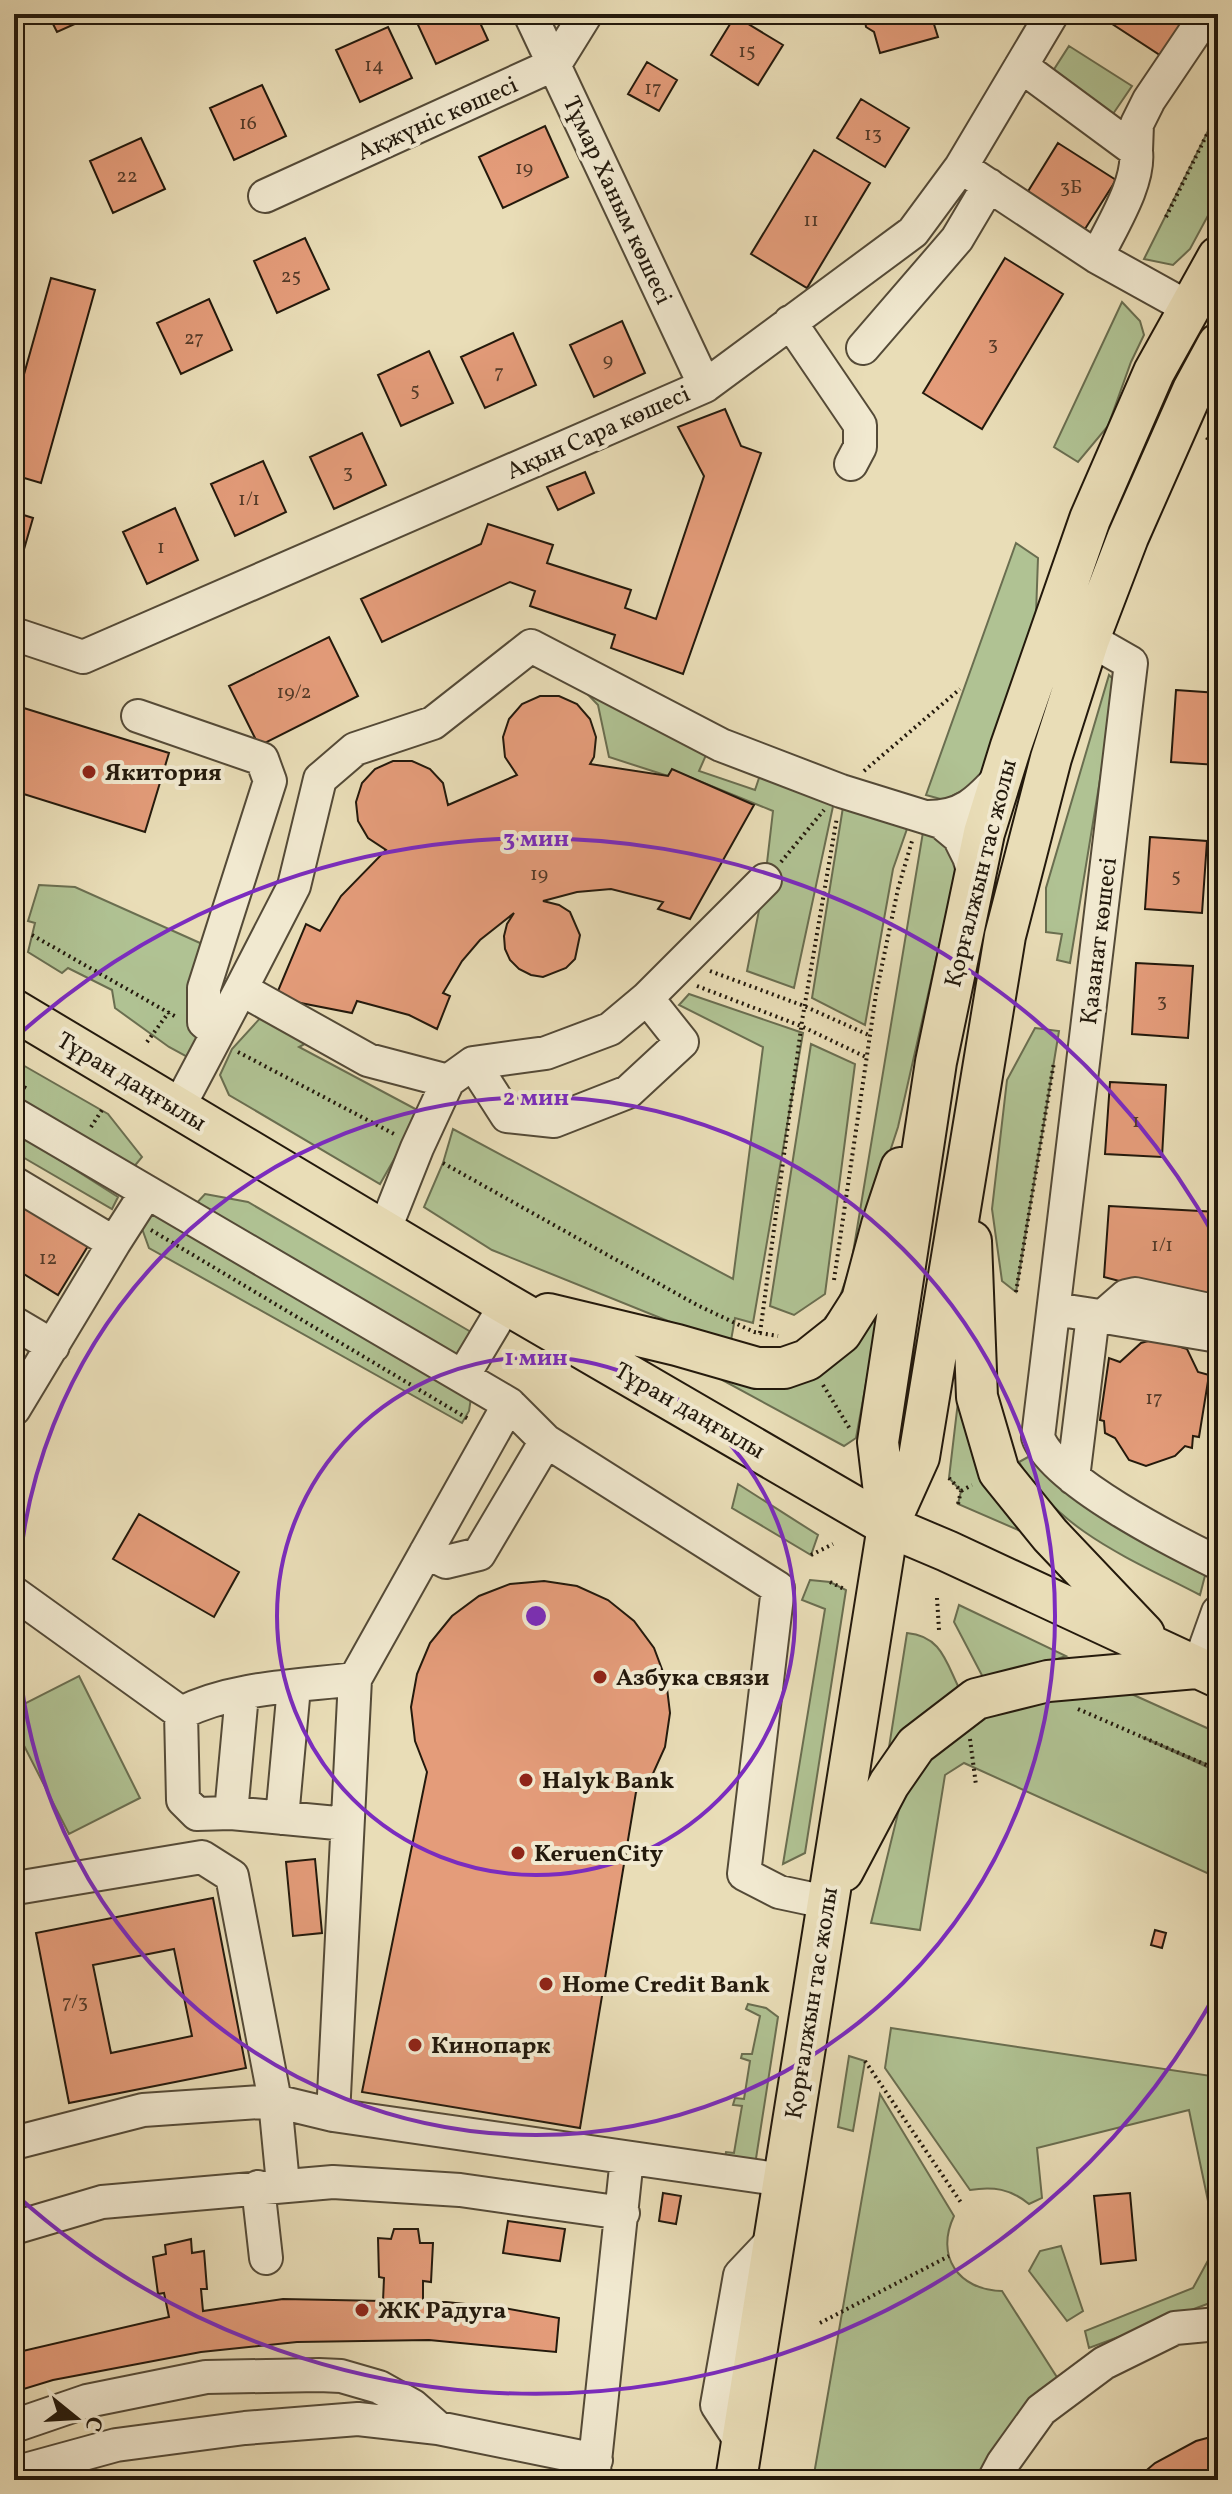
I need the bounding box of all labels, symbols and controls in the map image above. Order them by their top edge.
house number: 15 [738,38,756,66]
house number: 14 [364,52,384,80]
street label: Ақжүніс көшесі [352,69,524,171]
house number: 17 [644,75,662,103]
street label: Тұмар Ханым көшесі [553,91,679,311]
house number: 16 [239,110,257,138]
house number: 13 [864,121,882,149]
house number: 19 [515,155,533,183]
house number: 22 [116,163,138,191]
house number: 3Б [1060,174,1082,202]
house number: 11 [803,207,819,235]
house number: 25 [281,263,301,291]
house number: 27 [184,325,204,353]
house number: 3 [988,331,998,359]
house number: 9 [603,347,613,375]
house number: 7 [494,359,504,387]
house number: 5 [410,377,420,405]
street label: Ақын Сара көшесі [501,378,696,490]
house number: 3 [343,459,353,487]
house number: 1/1 [238,486,260,514]
house number: 1 [157,534,165,562]
house number: 19/2 [276,679,312,707]
street label: Қорғалжын тас жолы [937,756,1027,991]
place label: Якитория [105,757,222,791]
marker: Якитория [80,763,98,781]
text: 3 мин [503,823,569,857]
street label: Қазанат көшесі [1073,856,1127,1027]
house number: 19 [530,861,548,889]
house number: 5 [1171,863,1181,891]
house number: 3 [1157,988,1167,1016]
street label: Тұран даңғылы [50,1025,212,1141]
text: 2 мин [503,1082,569,1116]
house number: 1 [1132,1108,1140,1136]
house number: 1/1 [1151,1232,1173,1260]
house number: 12 [39,1245,57,1273]
text: 1 мин [504,1342,568,1376]
street label: Тұран даңғылы [607,1355,771,1469]
house number: 17 [1145,1385,1163,1413]
centre of rings [522,1602,550,1630]
place label: Азбука связи [616,1662,769,1696]
marker: Азбука связи [591,1668,609,1686]
place label: Halyk Bank [542,1765,675,1799]
marker: Halyk Bank [517,1771,535,1789]
place label: KeruenCity [534,1838,664,1872]
marker: KeruenCity [509,1844,527,1862]
street label: Қорғалжын тас жолы [778,1885,848,2122]
place label: Home Credit Bank [562,1969,770,2003]
marker: Home Credit Bank [537,1975,555,1993]
house number: 7/3 [62,1989,88,2017]
place label: Кинопарк [431,2030,551,2064]
marker: Кинопарк [406,2036,424,2054]
place label: ЖК Радуга [378,2295,506,2329]
marker: ЖК Радуга [353,2301,371,2319]
north arrow [36,2378,116,2458]
text: С [76,2412,110,2435]

